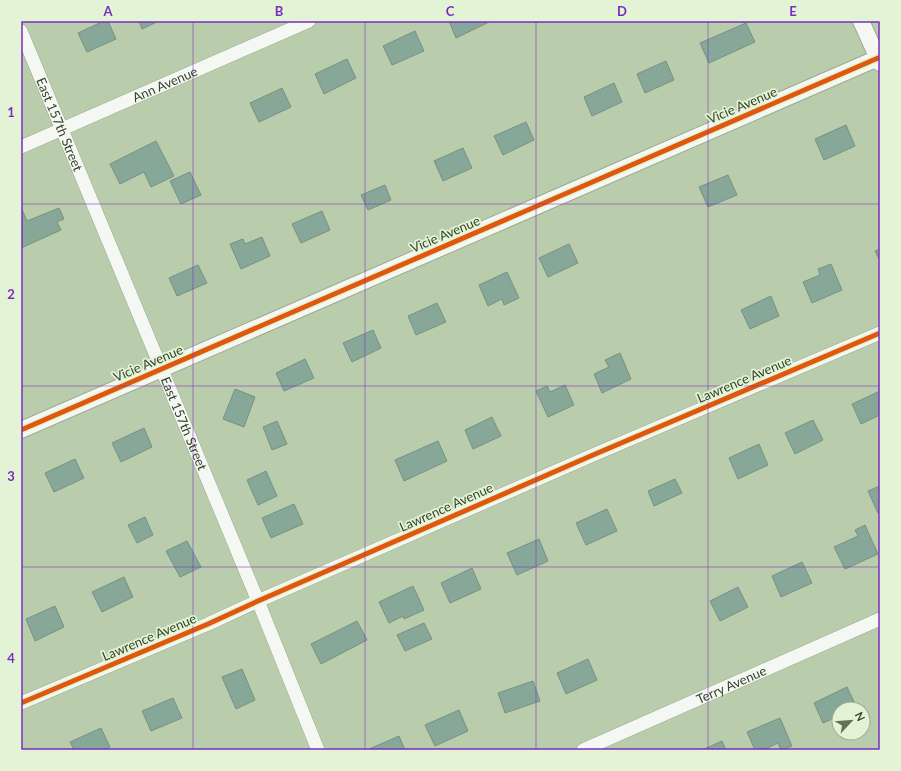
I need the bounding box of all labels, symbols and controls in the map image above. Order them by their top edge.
text: A [102,3,113,19]
text: B [275,3,284,19]
text: C [446,3,455,19]
text: D [617,3,627,19]
text: E [789,3,797,19]
street label: Ann Avenue [130,63,200,105]
street label: East 157th Street [33,75,86,174]
street label: Vicie Avenue [705,83,779,127]
text: 1 [7,104,15,120]
street label: Vicie Avenue [408,212,482,256]
text: 2 [7,286,15,302]
street label: Vicie Avenue [111,341,185,385]
street label: Lawrence Avenue [694,352,794,406]
street label: East 157th Street [158,374,211,473]
text: 3 [7,468,15,484]
street label: Lawrence Avenue [397,479,495,535]
street label: Lawrence Avenue [99,610,199,664]
text: 4 [7,650,15,666]
street label: Terry Avenue [694,662,769,707]
north arrow [831,701,871,741]
text: N [853,710,868,723]

